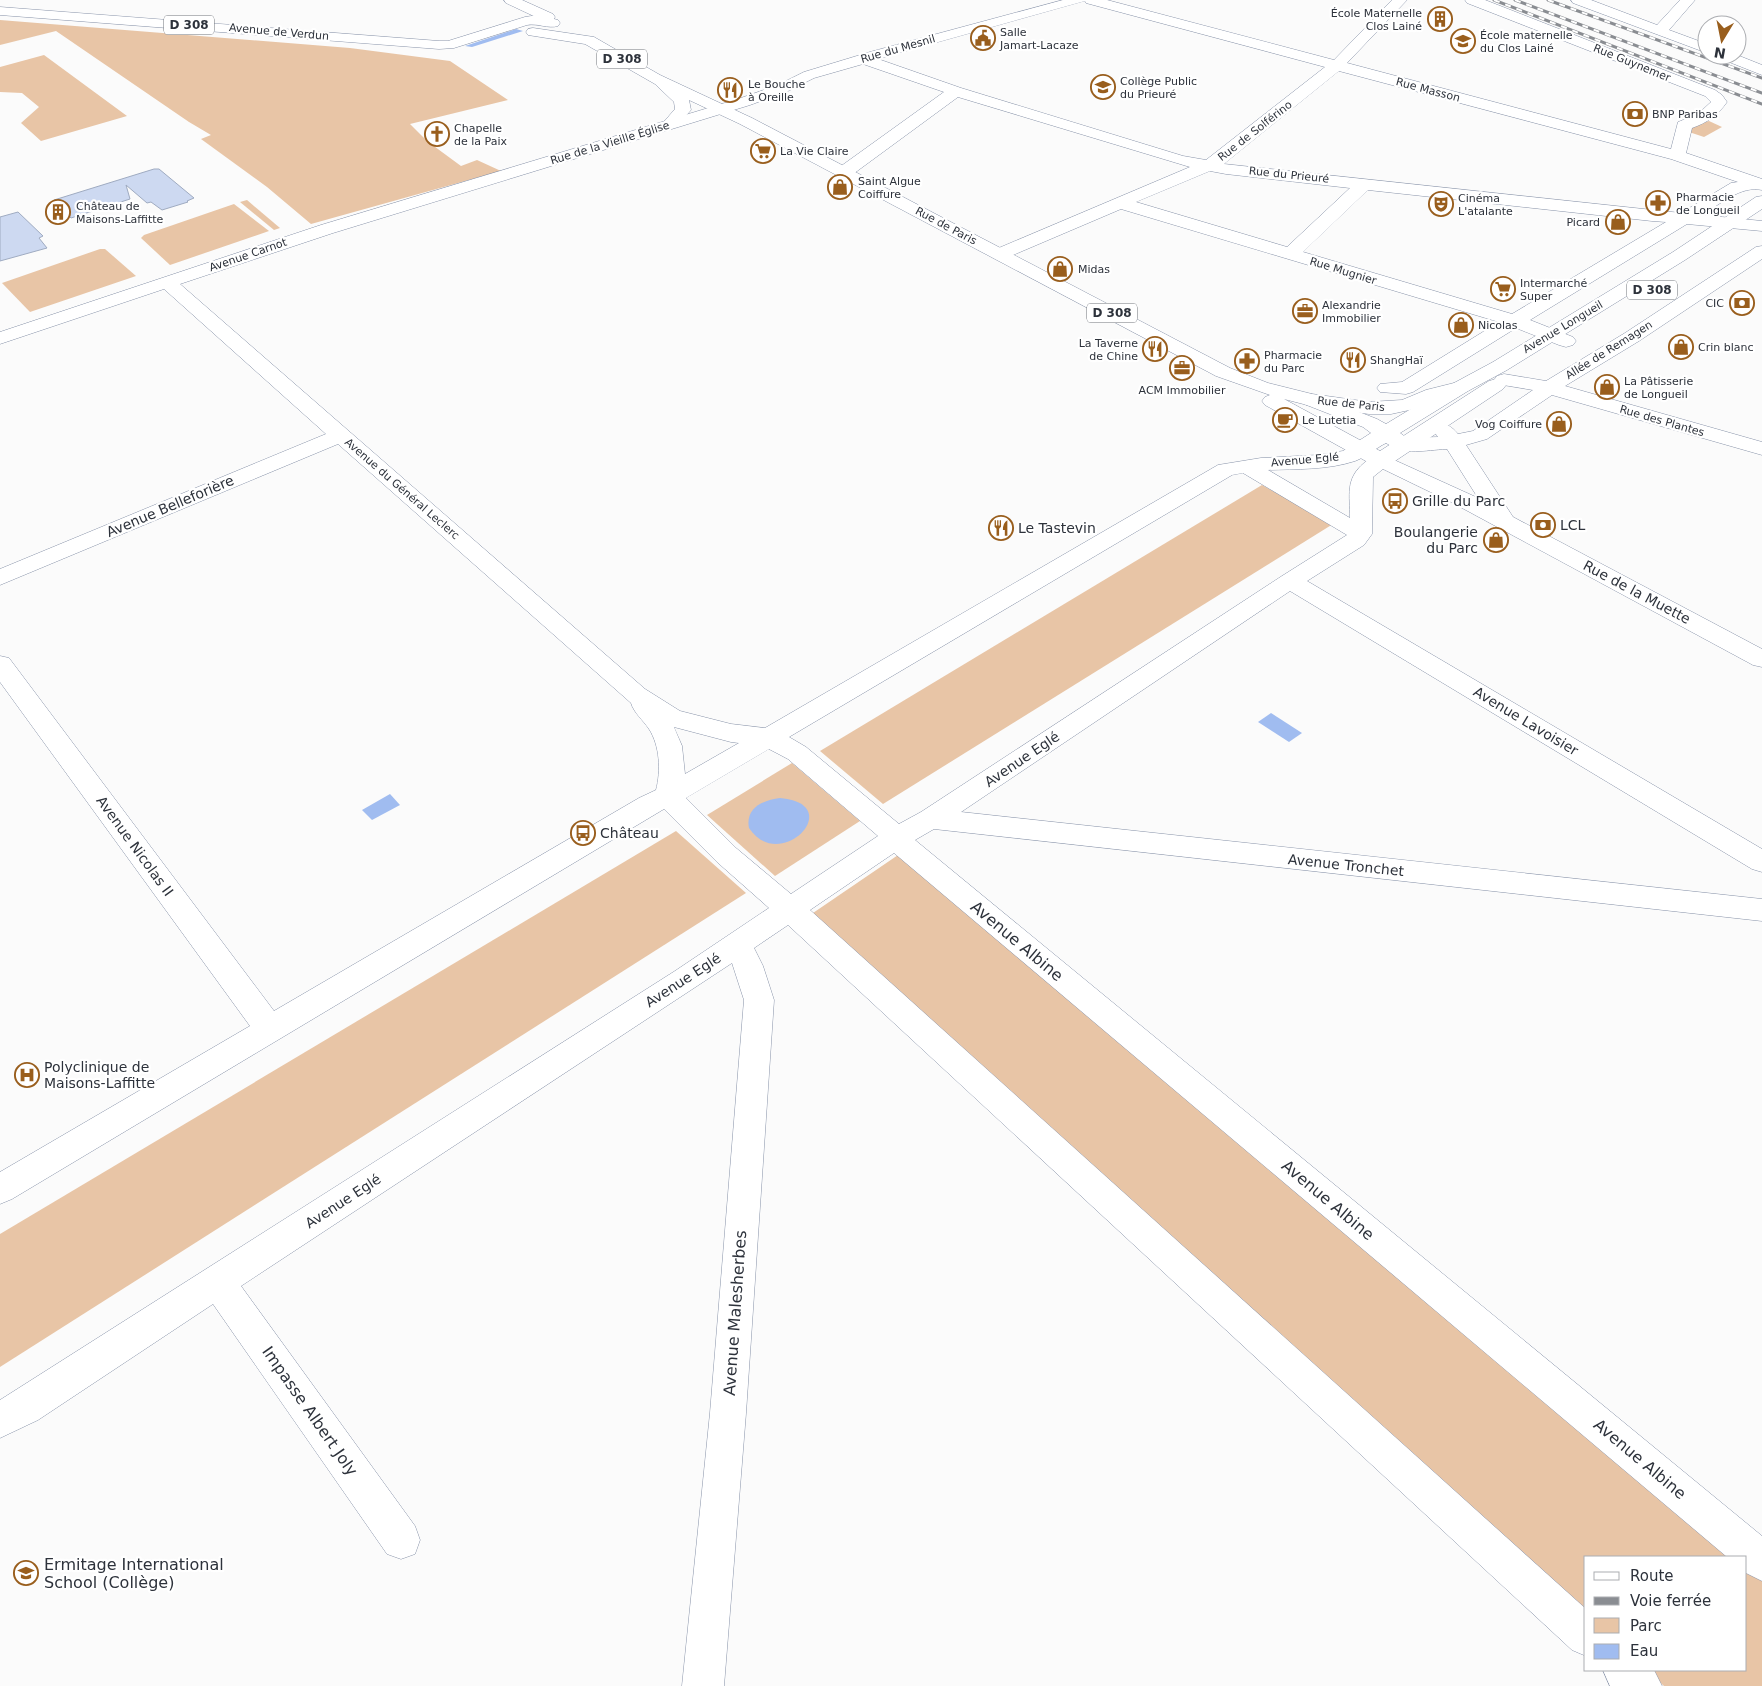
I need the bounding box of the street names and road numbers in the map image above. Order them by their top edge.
road number: D 308 [164,16,214,34]
street label: Avenue de Verdun [228,21,330,43]
street label: Rue du Mesnil [859,32,937,66]
street label: Rue Guynemer [1591,42,1673,85]
road number: D 308 [597,50,647,68]
street label: Rue Masson [1395,75,1461,105]
street label: Rue de Solférino [1215,98,1295,164]
street label: Rue de la Vieille Église [549,119,671,167]
street label: Rue du Prieuré [1248,164,1330,186]
street label: Rue de Paris [913,204,979,248]
street label: Avenue Carnot [208,235,289,274]
street label: Rue Mugnier [1308,255,1378,287]
road number: D 308 [1627,280,1677,300]
street label: Avenue Longueil [1521,298,1605,356]
road number: D 308 [1087,304,1137,322]
street label: Allée de Remagen [1563,318,1655,382]
street label: Rue de Paris [1317,394,1386,414]
street label: Rue des Plantes [1618,403,1706,439]
street label: Avenue du Général Leclerc [342,436,462,542]
street label: Avenue Eglé [1271,451,1340,469]
street label: Avenue Belleforière [104,472,236,540]
street label: Rue de la Muette [1581,557,1693,627]
street label: Avenue Lavoisier [1471,683,1581,759]
street label: Avenue Eglé [982,728,1062,790]
street label: Avenue Nicolas II [93,793,177,899]
street label: Avenue Tronchet [1287,851,1405,879]
street label: Avenue Albine [967,897,1067,985]
street label: Avenue Eglé [642,950,724,1010]
street label: Avenue Albine [1278,1156,1378,1244]
street label: Avenue Eglé [302,1171,384,1231]
street label: Avenue Malesherbes [720,1230,750,1396]
street label: Impasse Albert Joly [258,1343,362,1479]
street label: Avenue Albine [1590,1415,1690,1503]

